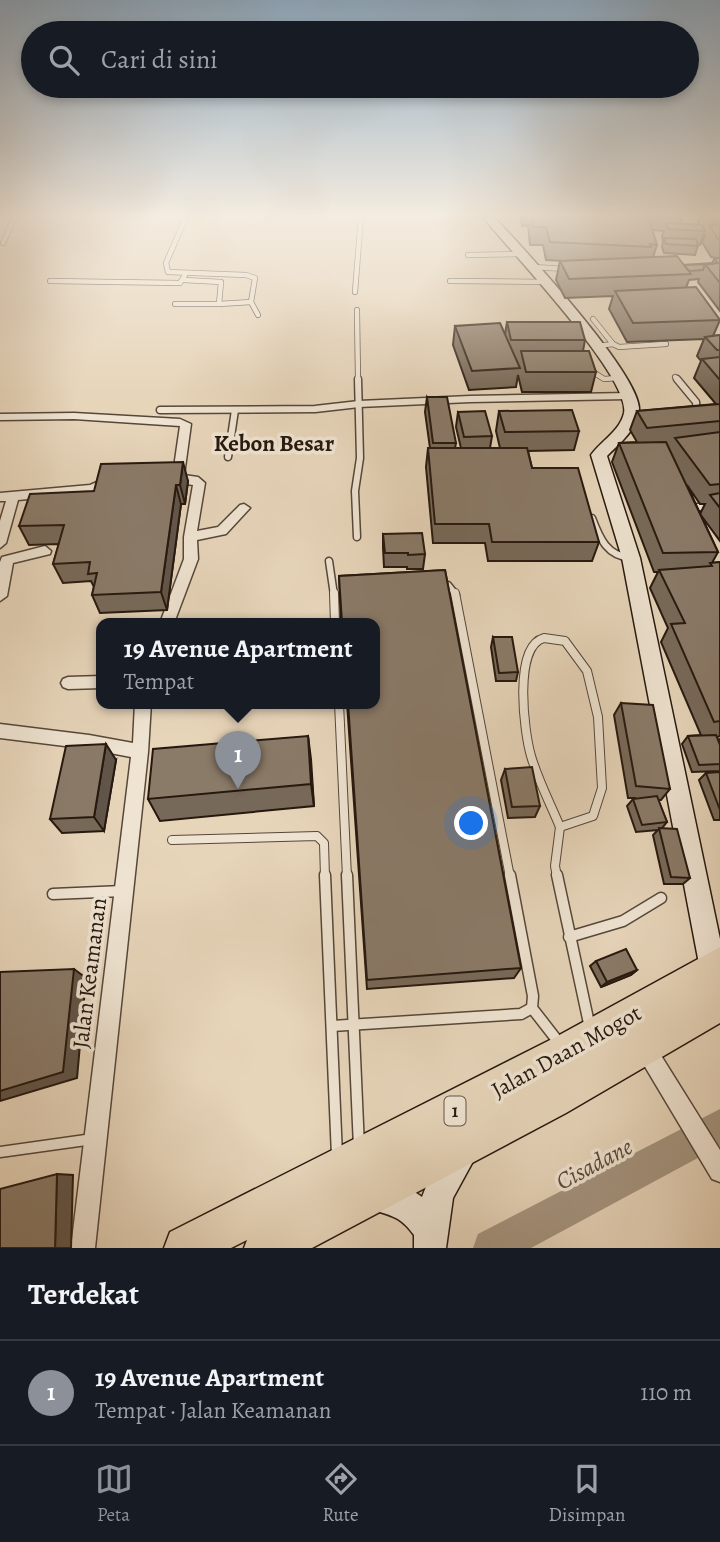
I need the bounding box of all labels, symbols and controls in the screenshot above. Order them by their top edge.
search box [21,21,699,98]
icon: search [45,41,83,79]
text: Cari di sini [101,42,218,77]
district label: Kebon Besar [214,428,335,459]
popup [96,618,380,709]
text: 19 Avenue Apartment [123,631,353,666]
text: Tempat [123,666,194,697]
pin: 1 [215,731,261,789]
your location [454,806,488,840]
street label: Jalan Keamanan [65,896,114,1050]
street label: Jalan Daan Mogot [486,997,647,1105]
road number: 1 [444,1096,466,1126]
water label: Cisadane [550,1130,638,1197]
text: Terdekat [28,1274,139,1314]
text: 19 Avenue Apartment [95,1360,324,1395]
text: 1 [47,1377,55,1408]
text: 110 m [640,1377,692,1408]
text: Tempat · Jalan Keamanan [95,1395,331,1426]
tab: Peta [95,1460,133,1528]
tab: Rute [322,1460,360,1528]
tab: Disimpan [549,1460,625,1528]

